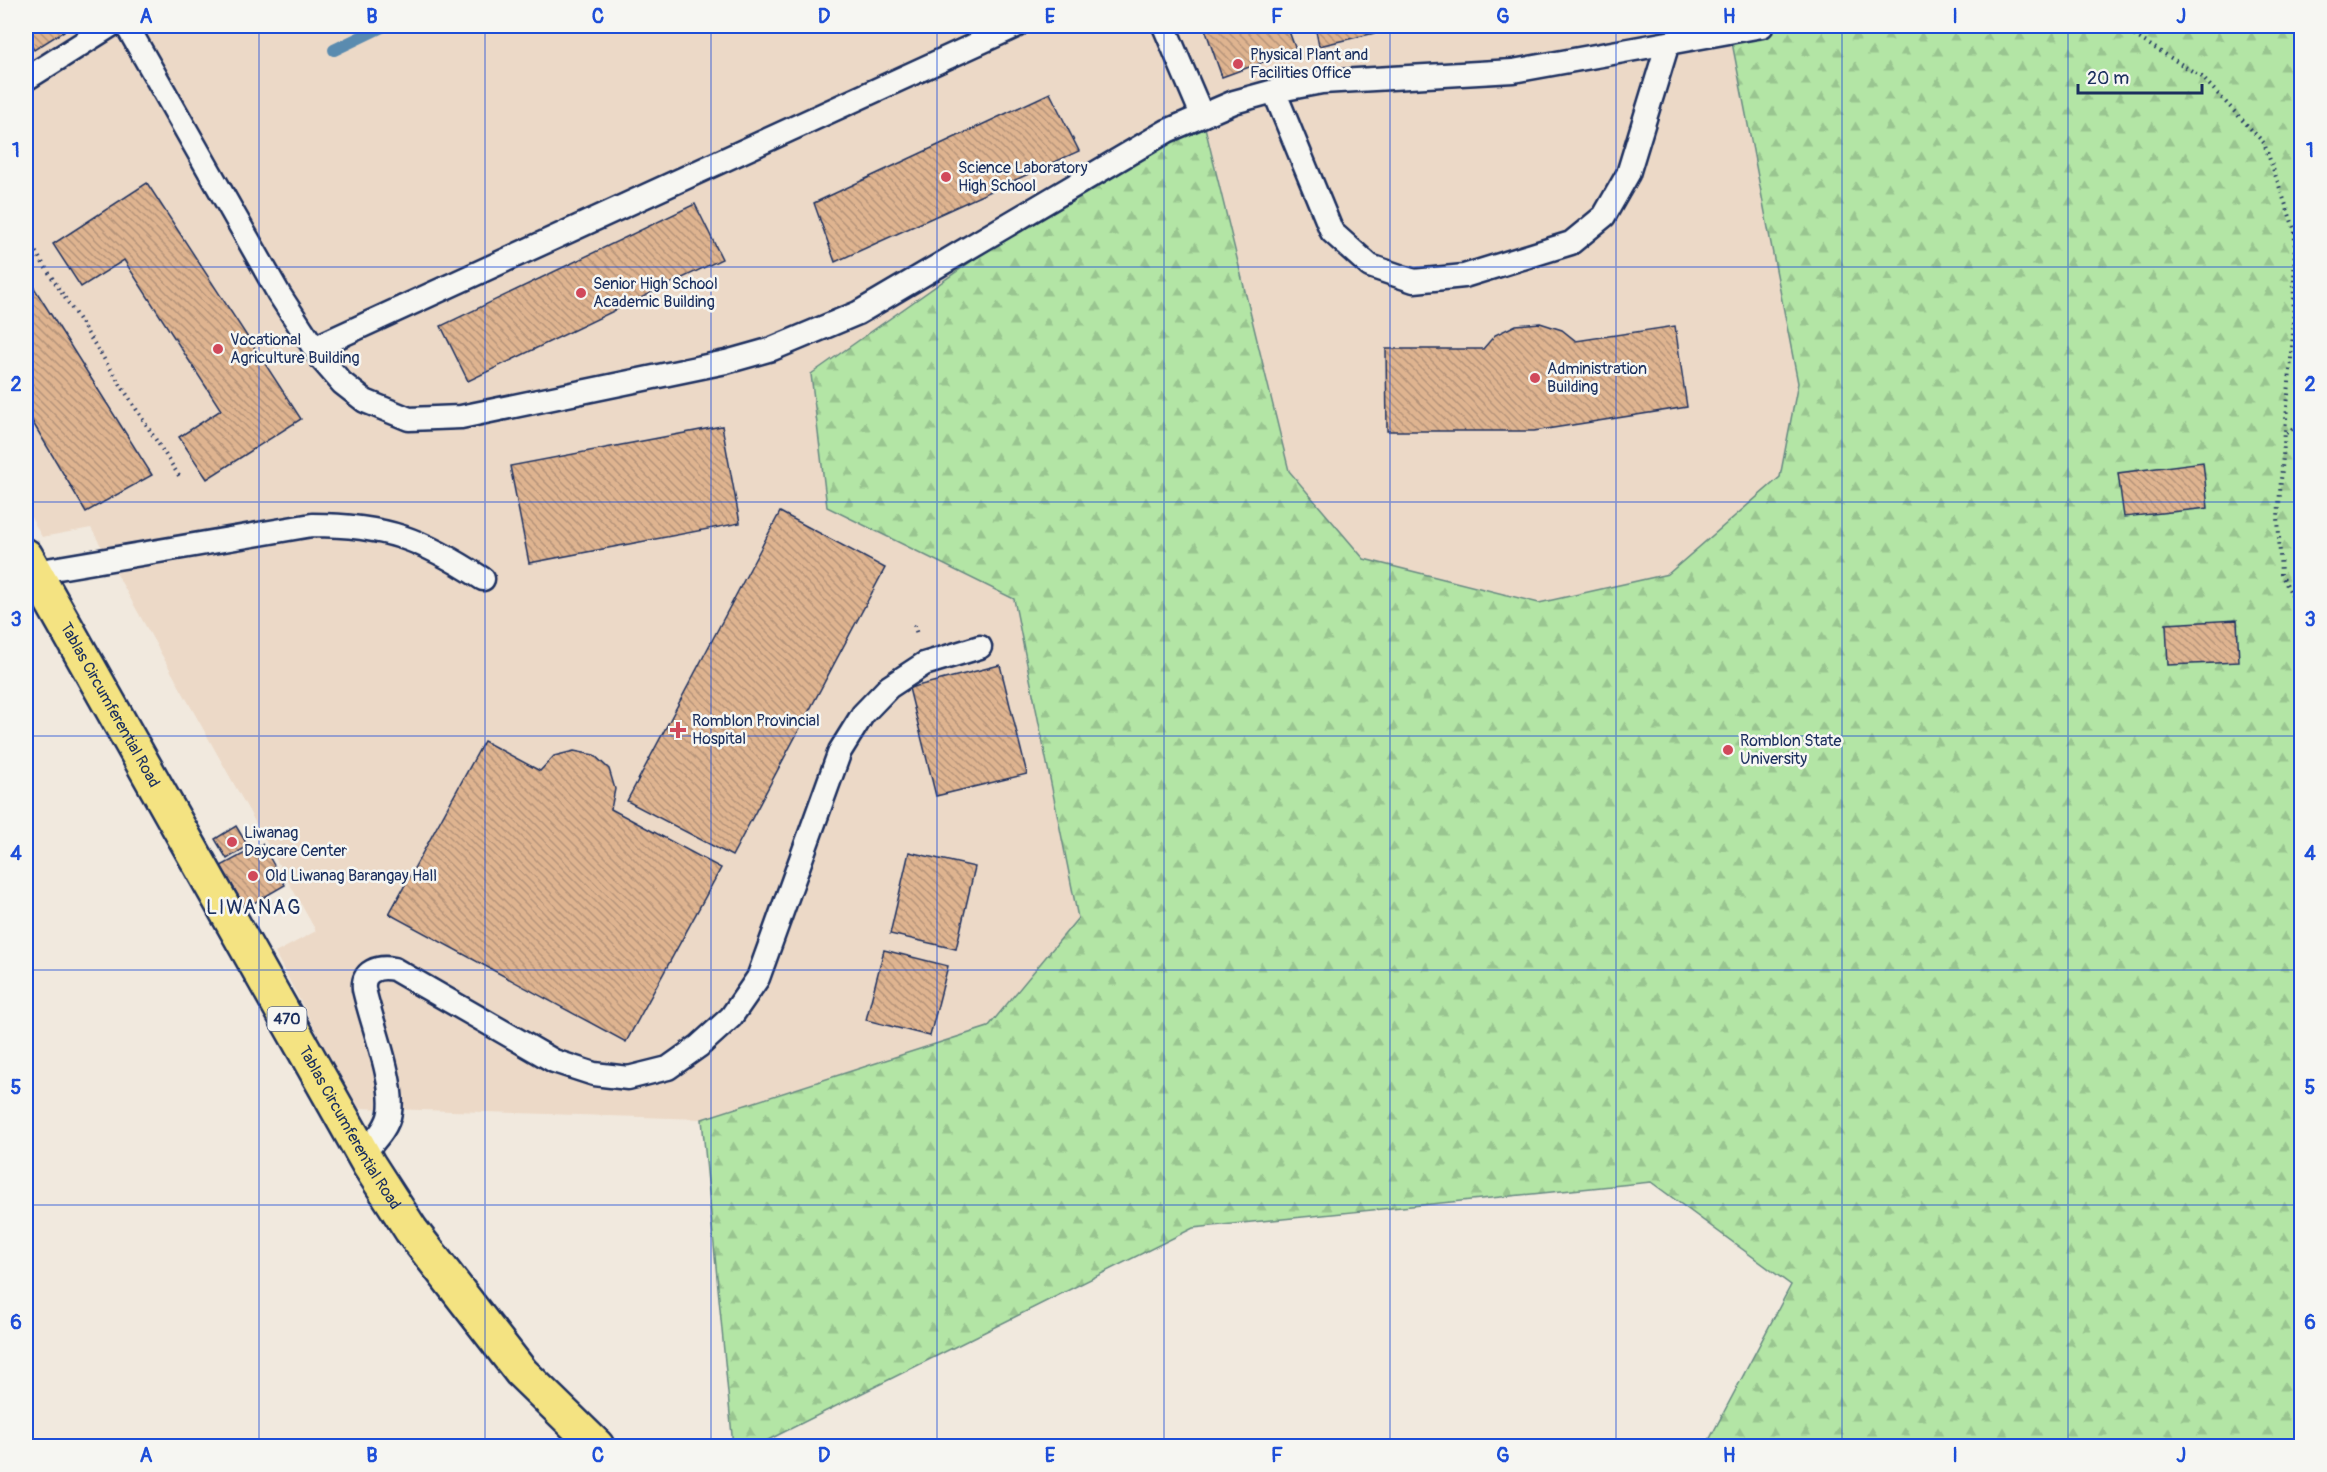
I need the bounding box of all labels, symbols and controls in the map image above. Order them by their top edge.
text: A [140,4,153,29]
text: B [366,4,378,29]
text: C [592,4,604,29]
text: D [818,4,831,29]
text: E [1045,4,1056,29]
text: F [1271,4,1283,29]
text: G [1496,4,1510,29]
text: H [1723,4,1736,29]
text: I [1952,4,1958,29]
text: J [2176,4,2186,29]
place label: Physical Plant and Facilities Office [1250,45,1368,83]
marker: Physical Plant and Facilities Office [1231,57,1245,71]
scale bar [2078,57,2202,95]
text: 20 m [2087,67,2129,90]
text: 1 [12,138,20,163]
text: 1 [2306,138,2314,163]
place label: Science Laboratory High School [958,158,1088,196]
marker: Science Laboratory High School [939,170,953,184]
place label: Senior High School Academic Building [593,274,718,312]
marker: Senior High School Academic Building [574,286,588,300]
place label: Vocational Agriculture Building [230,330,360,368]
marker: Vocational Agriculture Building [211,342,225,356]
place label: Administration Building [1547,359,1647,397]
marker: Administration Building [1528,371,1542,385]
text: 2 [10,372,22,397]
text: 2 [2304,372,2316,397]
text: 3 [10,607,22,632]
text: 3 [2304,607,2316,632]
street label: Tablas Circumferential Road [56,619,164,791]
place label: Romblon Provincial Hospital [692,711,820,749]
marker: Romblon Provincial Hospital [669,721,687,739]
place label: Romblon State University [1740,731,1841,769]
marker: Romblon State University [1721,743,1735,757]
place label: Liwanag Daycare Center [244,823,347,861]
marker: Liwanag Daycare Center [225,835,239,849]
text: 4 [10,841,22,866]
text: 4 [2304,841,2316,866]
place label: Old Liwanag Barangay Hall [265,866,437,886]
marker: Old Liwanag Barangay Hall [246,869,260,883]
district label: LIWANAG [206,895,302,920]
road number: 470 [268,1007,306,1031]
street label: Tablas Circumferential Road [294,1042,405,1213]
text: 5 [11,1075,22,1100]
text: 5 [2305,1075,2316,1100]
text: 6 [10,1310,22,1335]
text: 6 [2304,1310,2316,1335]
text: A [140,1443,153,1468]
text: B [366,1443,378,1468]
text: C [592,1443,604,1468]
text: D [818,1443,831,1468]
text: E [1045,1443,1056,1468]
text: F [1271,1443,1283,1468]
text: G [1496,1443,1510,1468]
text: H [1723,1443,1736,1468]
text: I [1952,1443,1958,1468]
text: J [2176,1443,2186,1468]

